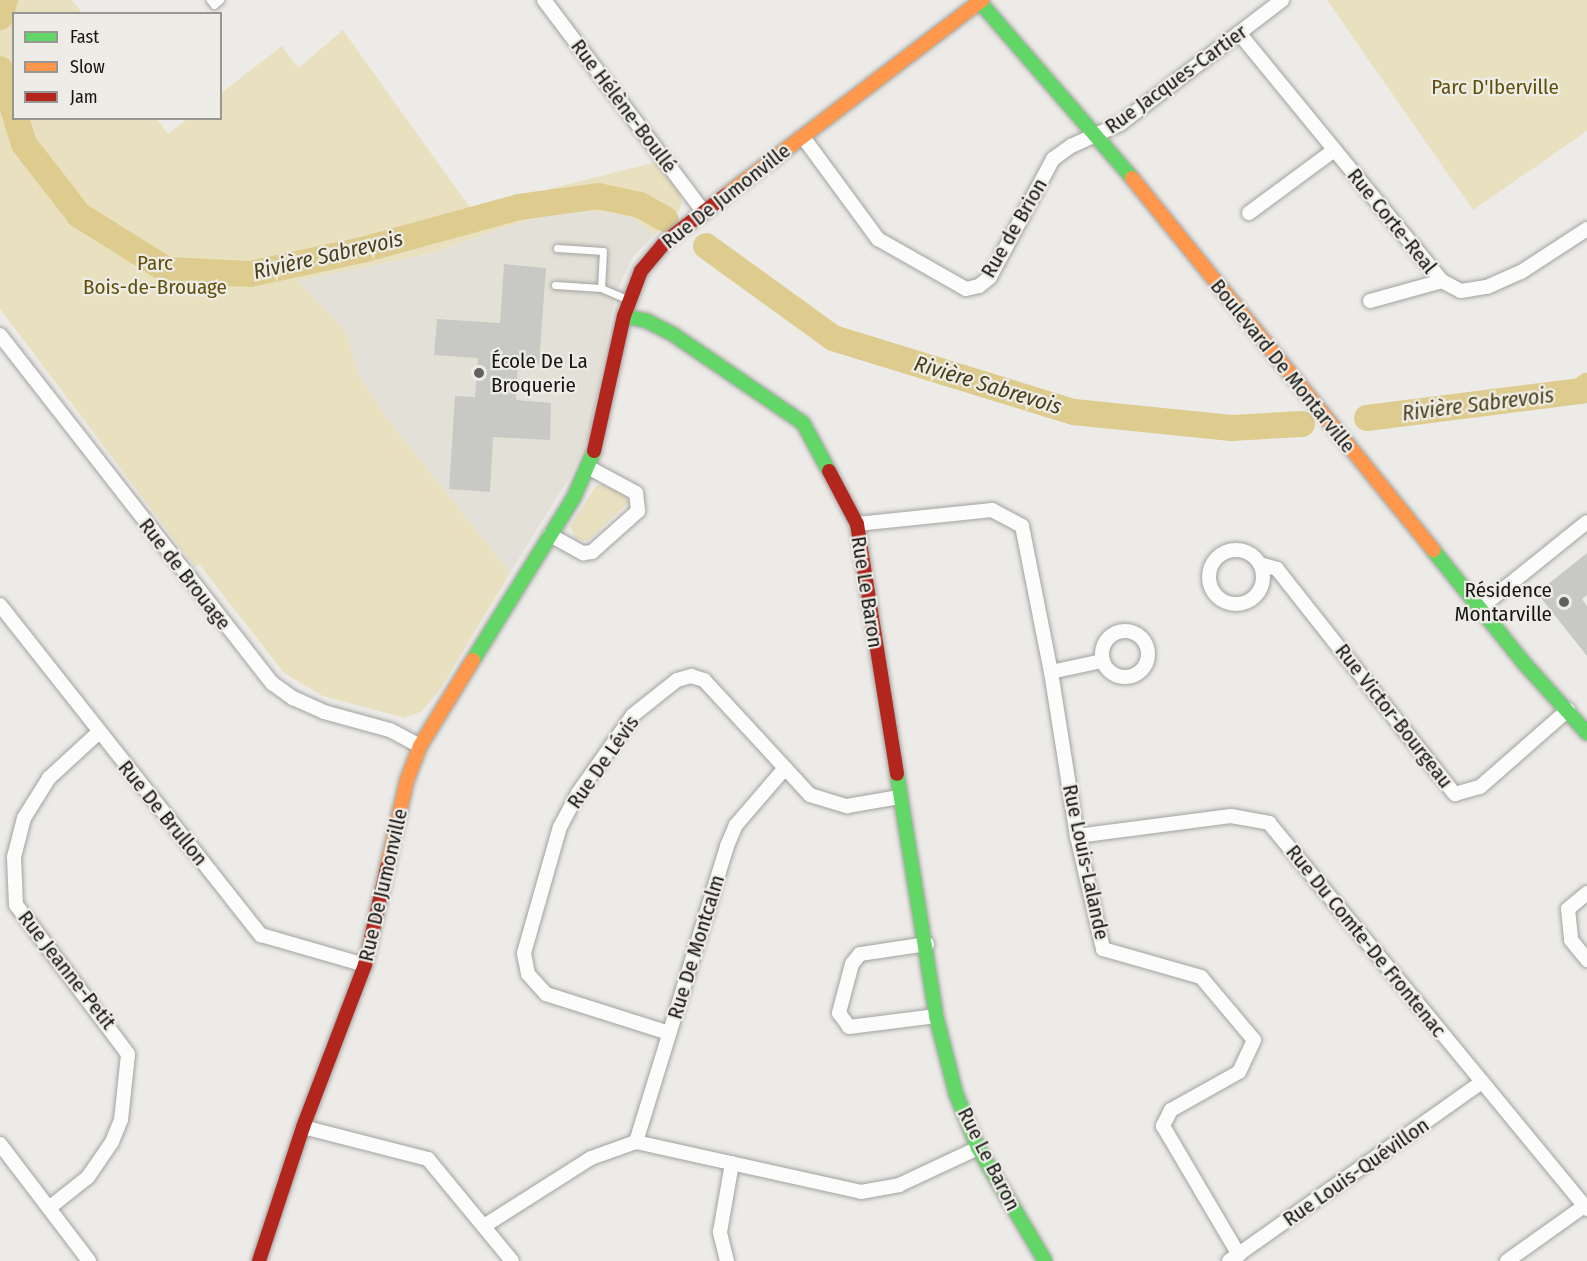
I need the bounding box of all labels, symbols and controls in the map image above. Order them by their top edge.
legend [12,12,222,120]
street label: Rue Jacques-Cartier [1100,19,1252,139]
text: Fast [70,26,99,48]
street label: Rue Hélène-Boullé [566,34,682,178]
text: Slow [70,56,105,78]
park label: Parc D'Iberville [1431,74,1559,100]
text: Jam [70,86,98,108]
street label: Rue De Jumonville [657,138,795,254]
street label: Rue Corte-Real [1342,163,1442,279]
street label: Rue de Brion [975,174,1053,282]
water label: Rivière Sabrevois [251,225,405,285]
park label: Parc Bois-de-Brouage [83,250,227,300]
street label: Boulevard De Montarville [1205,274,1361,458]
place label: École De La Broquerie [491,348,588,398]
water label: Rivière Sabrevois [911,350,1065,420]
marker: École De La Broquerie [472,366,486,380]
water label: Rivière Sabrevois [1401,382,1555,426]
street label: Rue de Brouage [134,513,236,635]
street label: Rue Le Baron [846,534,888,650]
place label: Résidence Montarville [1455,577,1552,627]
marker: Résidence Montarville [1557,595,1571,609]
street label: Rue Victor-Bourgeau [1330,639,1458,793]
street label: Rue De Lévis [562,711,644,813]
street label: Rue De Brullon [113,755,213,871]
street label: Rue Louis-Lalande [1057,782,1115,942]
street label: Rue De Jumonville [353,806,413,964]
street label: Rue Du Comte-De Frontenac [1281,840,1451,1042]
street label: Rue De Montcalm [662,872,730,1022]
street label: Rue Jeanne-Petit [13,906,121,1034]
street label: Rue Le Baron [952,1103,1026,1215]
street label: Rue Louis-Quévillon [1278,1112,1434,1232]

